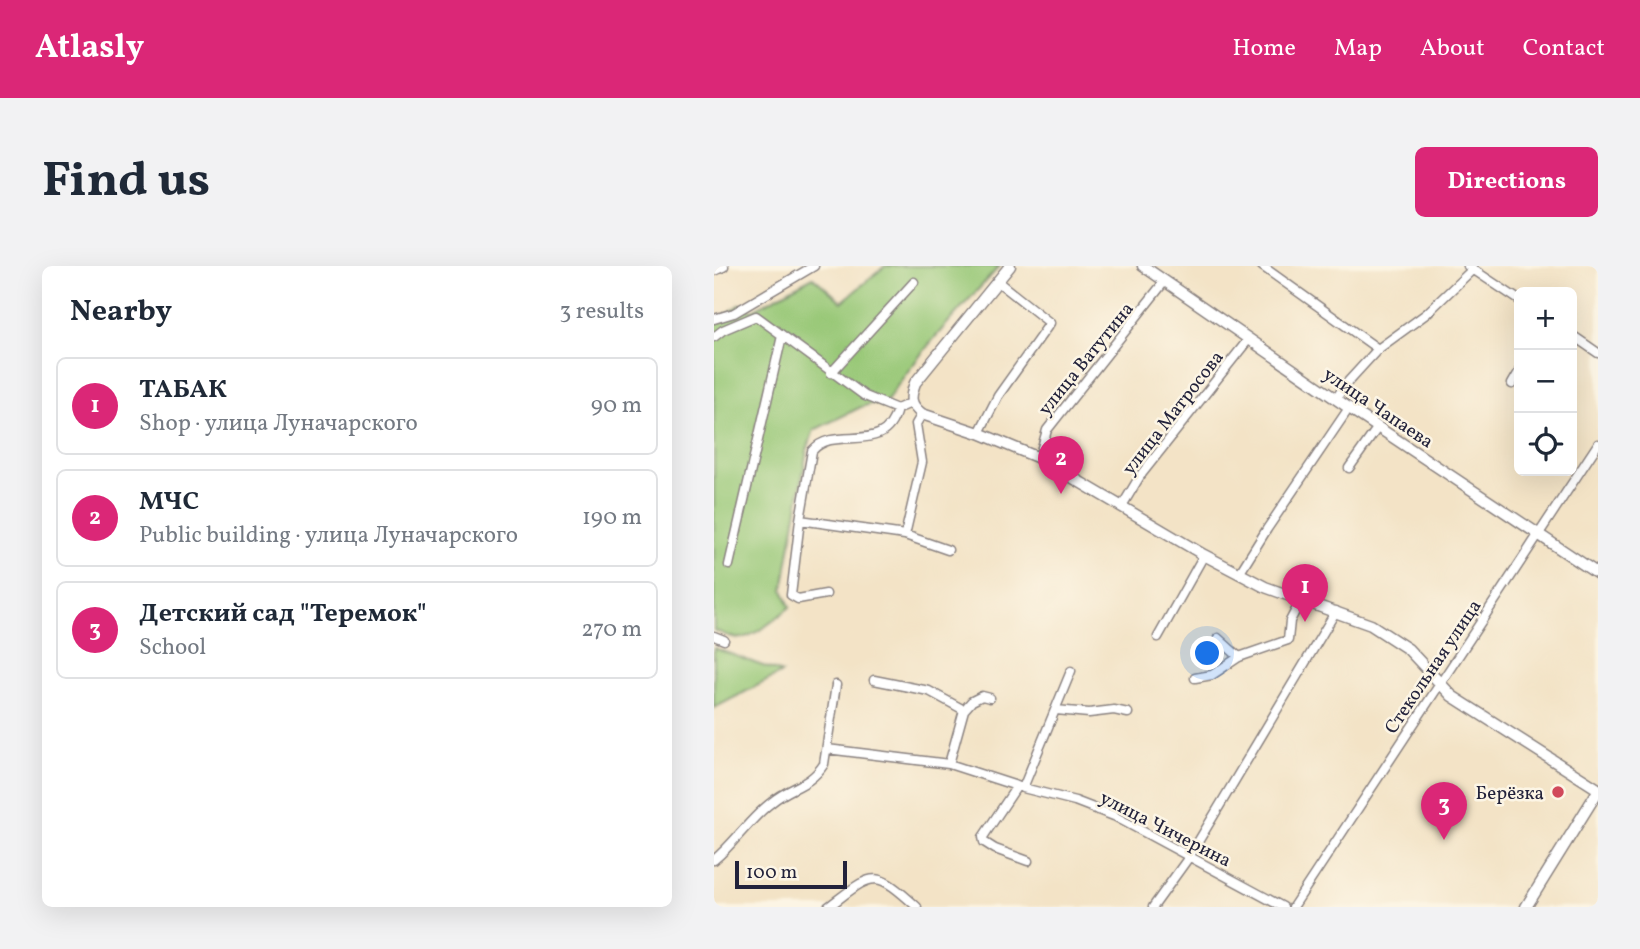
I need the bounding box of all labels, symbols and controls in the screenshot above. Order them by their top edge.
text: Atlasly [35,26,144,72]
text: Home [1232,32,1296,66]
text: Map [1334,32,1382,66]
text: About [1420,32,1485,66]
text: Contact [1523,32,1605,66]
button: Directions [1415,147,1598,217]
text: Find us [42,148,210,217]
map controls [1514,287,1577,476]
button: + [1514,287,1577,350]
text: Nearby [70,291,172,333]
text: 3 results [559,296,644,328]
street label: улица Ватутина [1033,297,1140,422]
street label: улица Матросова [1117,346,1230,481]
button: − [1514,350,1577,413]
street label: улица Чапаева [1318,362,1438,455]
text: ТАБАК [139,372,227,408]
text: 1 [90,390,100,422]
text: 90 m [591,390,642,422]
text: Shop · улица Луначарского [139,408,418,440]
button: locate [1514,413,1577,476]
pin: 2 [1038,436,1084,494]
text: МЧС [139,484,199,520]
text: 2 [89,502,101,534]
text: 190 m [582,502,642,534]
text: Public building · улица Луначарского [139,520,518,552]
pin: 1 [1282,564,1328,622]
street label: Стекольная улица [1379,595,1488,739]
text: Детский сад "Теремок" [139,596,427,632]
text: 3 [89,614,101,646]
text: 270 m [581,614,642,646]
text: School [139,632,206,664]
your location [1190,636,1224,670]
place label: Берёзка [1476,781,1544,807]
pin: 3 [1421,782,1467,840]
marker: Берёзка [1550,784,1566,800]
street label: улица Чичерина [1095,785,1235,874]
scale bar [735,858,847,890]
text: 100 m [746,860,797,886]

